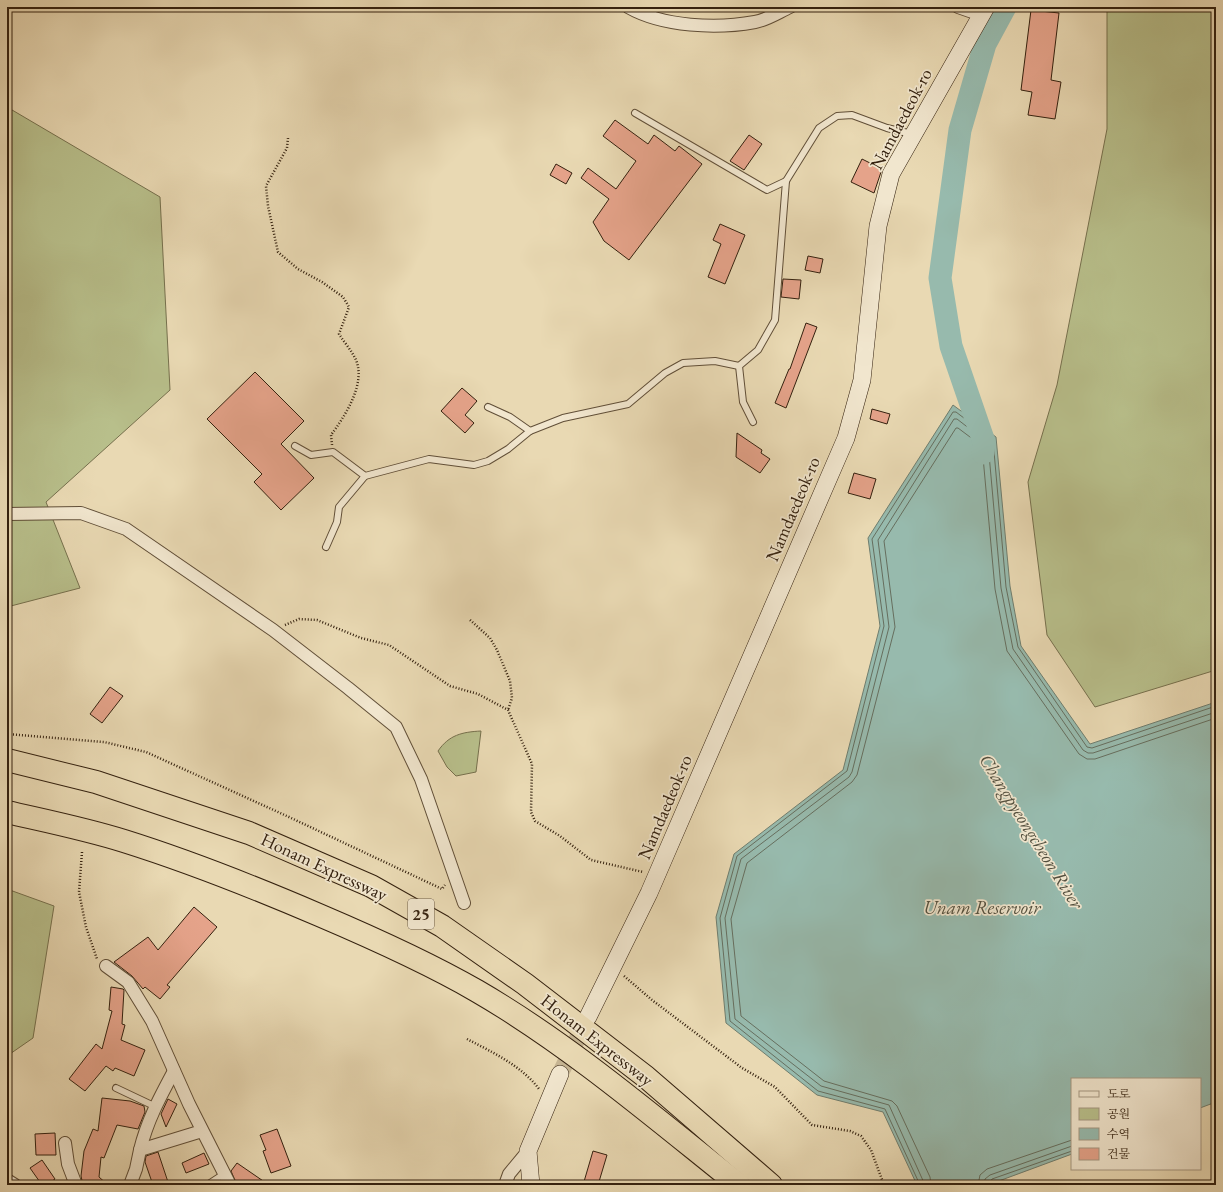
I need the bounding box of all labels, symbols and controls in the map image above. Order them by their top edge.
street label: Namdaedeok-ro [864,64,937,173]
street label: Namdaedeok-ro [760,453,825,565]
water label: Changpyeongcheon River [974,749,1090,914]
street label: Namdaedeok-ro [632,751,697,863]
street label: Honam Expressway [257,827,391,906]
water label: Unam Reservoir [923,895,1041,920]
road number: 25 [408,899,434,929]
street label: Honam Expressway [536,988,658,1091]
legend [1071,1078,1201,1170]
text: 도로 [1107,1086,1131,1102]
text: 공원 [1107,1106,1130,1122]
text: 수역 [1107,1126,1130,1142]
text: 건물 [1107,1146,1131,1162]

